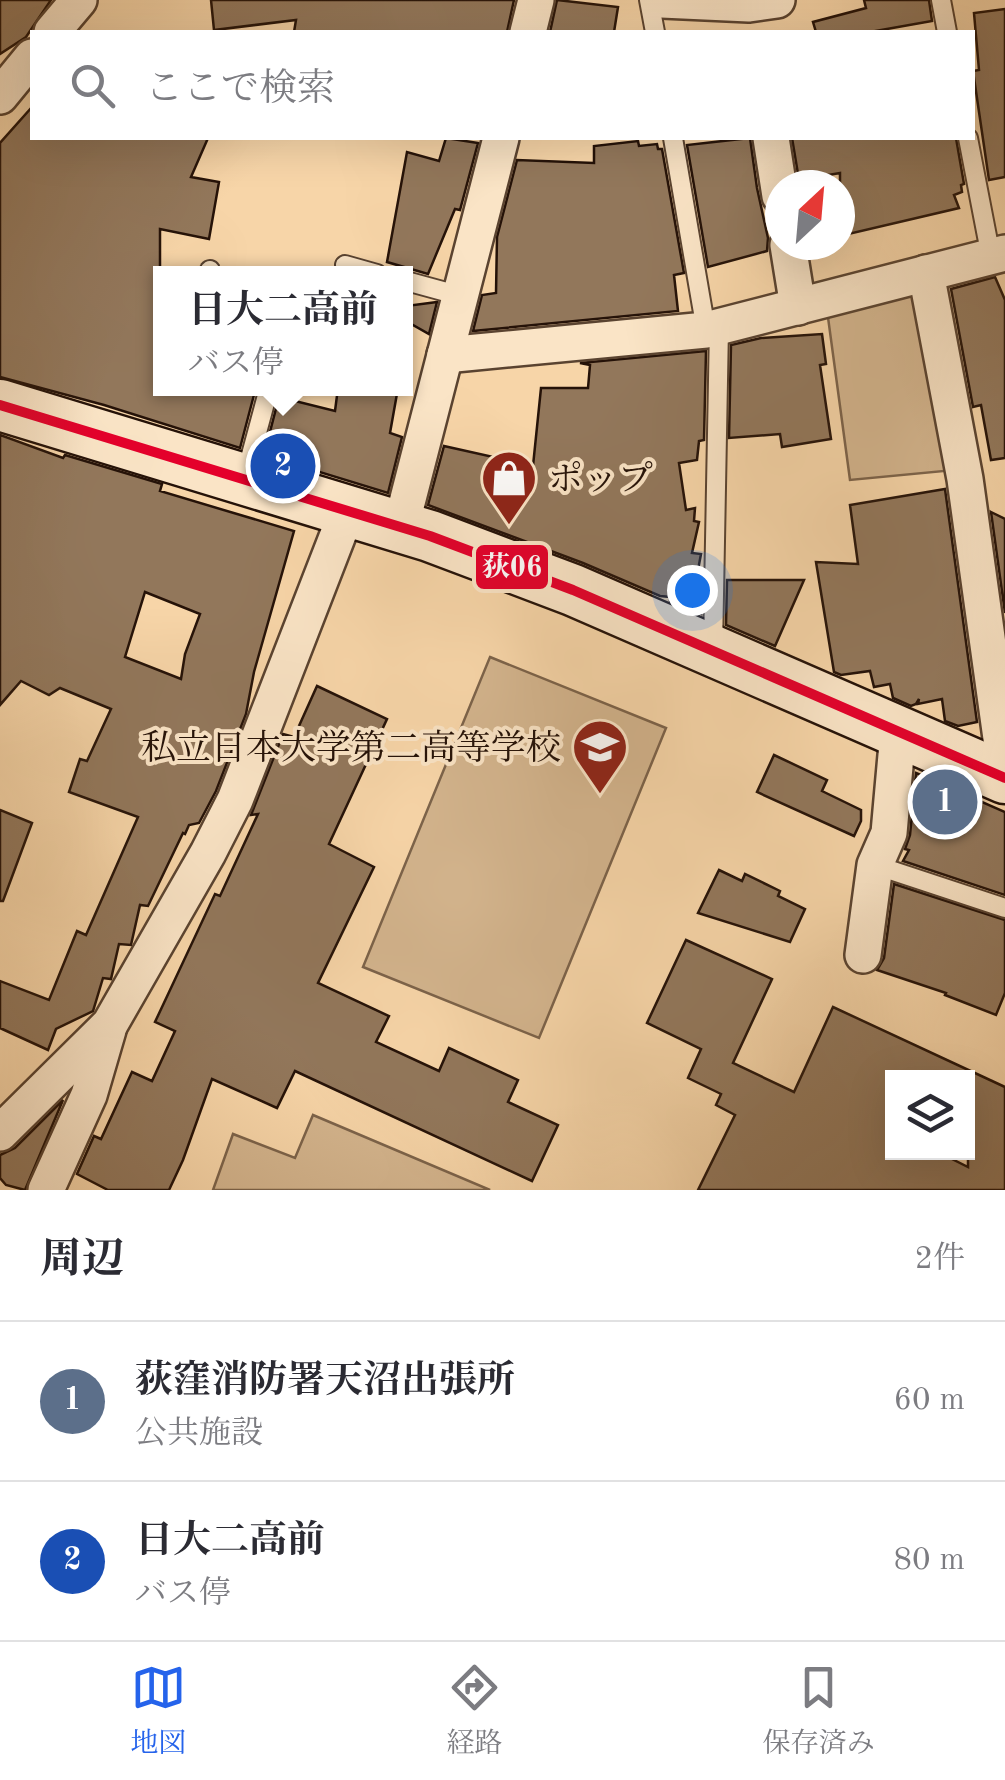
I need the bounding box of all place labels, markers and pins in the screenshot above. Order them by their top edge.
pin: 2 [250,428,316,504]
shop icon: ポップ [479,448,539,527]
place label: ポップ [548,461,653,498]
school or university icon: 私立日本大学第二高等学校 [570,717,630,796]
place label: 私立日本大学第二高等学校 [141,729,561,767]
pin: 1 [912,764,978,840]

